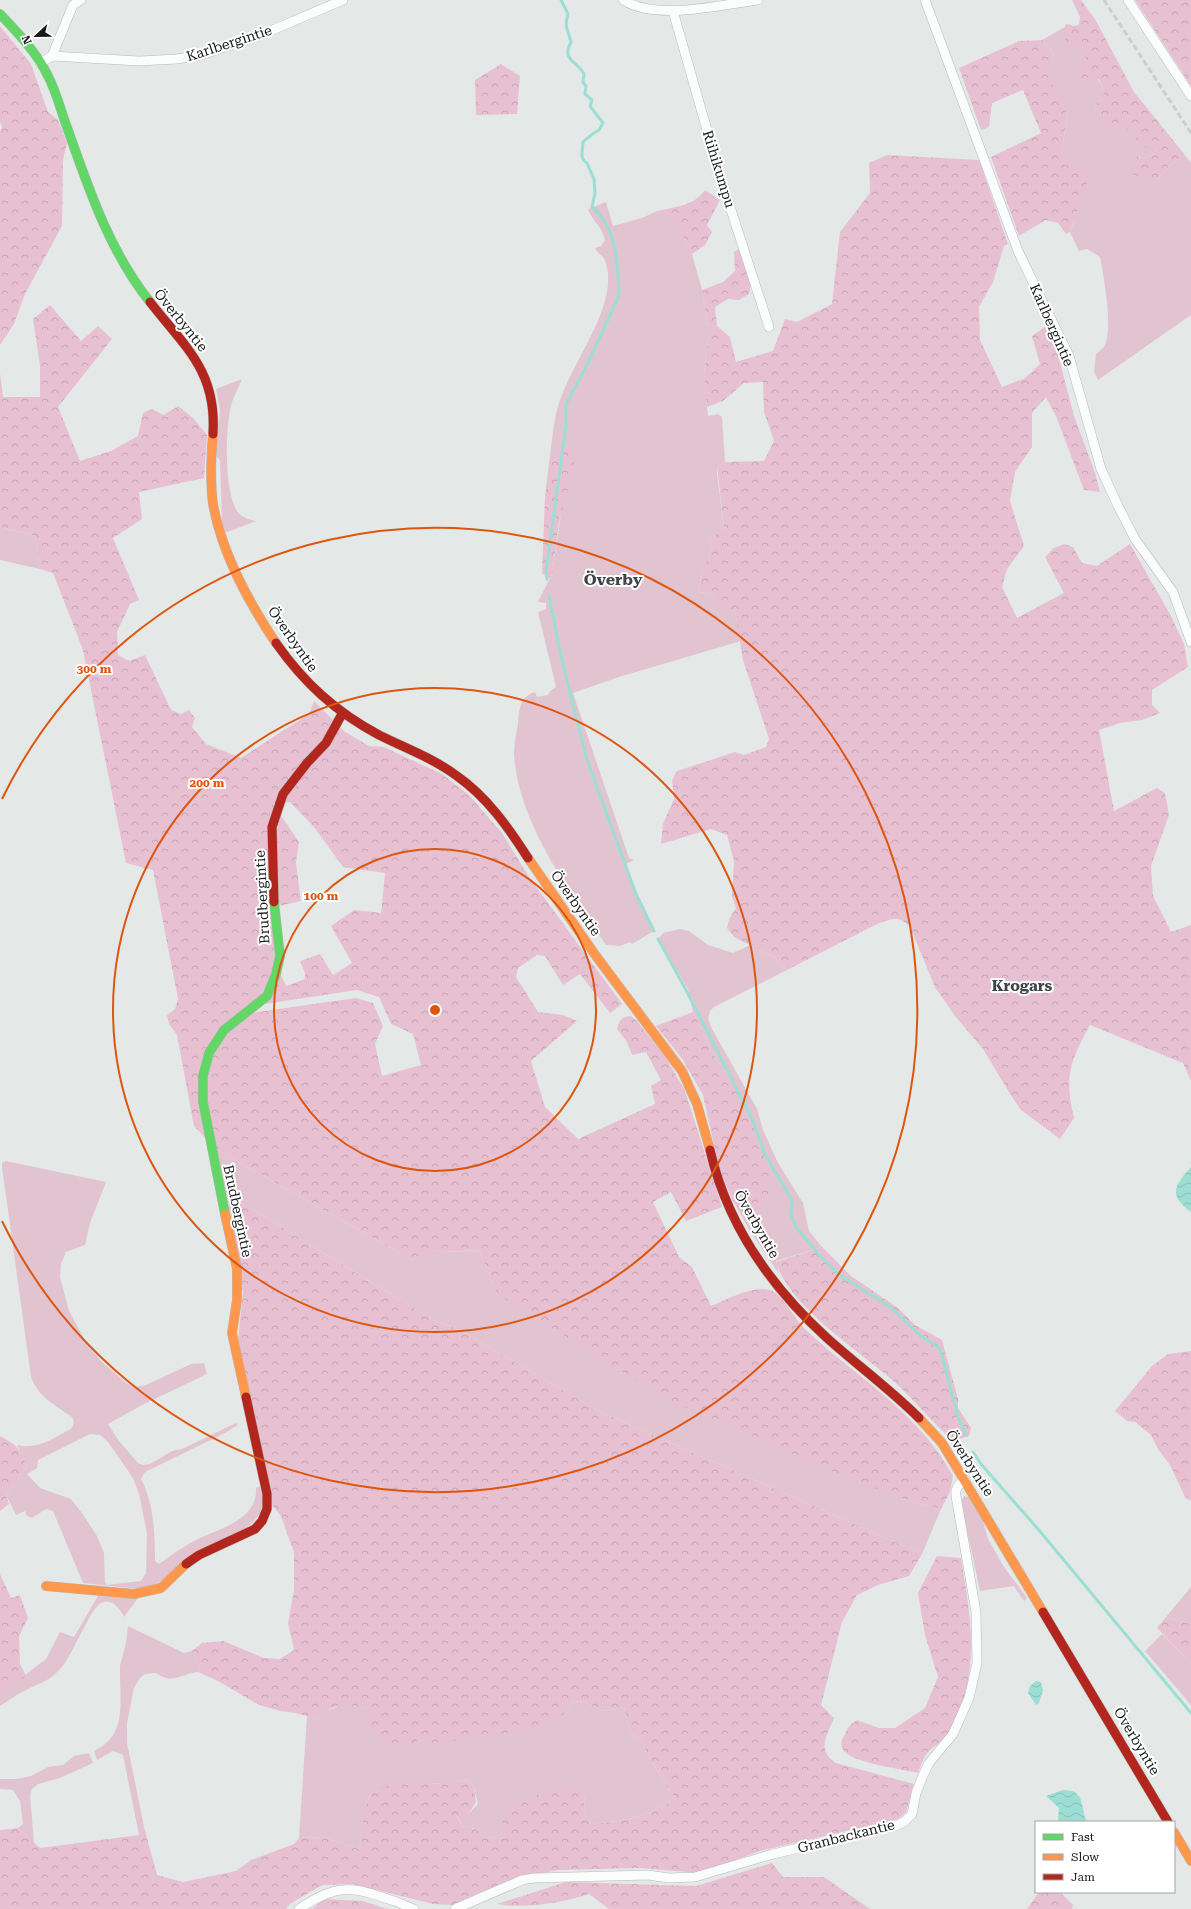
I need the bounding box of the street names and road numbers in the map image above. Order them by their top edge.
street label: Karlbergintie [184,22,274,64]
street label: Riihikumpu [700,128,738,210]
street label: Karlbergintie [1027,281,1077,369]
street label: Överbyntie [151,285,211,355]
street label: Överbyntie [265,603,321,675]
street label: Brudbergintie [252,849,272,944]
street label: Överbyntie [548,867,604,939]
street label: Brudbergintie [220,1163,256,1259]
street label: Överbyntie [731,1187,783,1261]
street label: Överbyntie [943,1427,998,1499]
street label: Överbyntie [1111,1704,1164,1778]
street label: Granbackantie [796,1816,897,1856]

